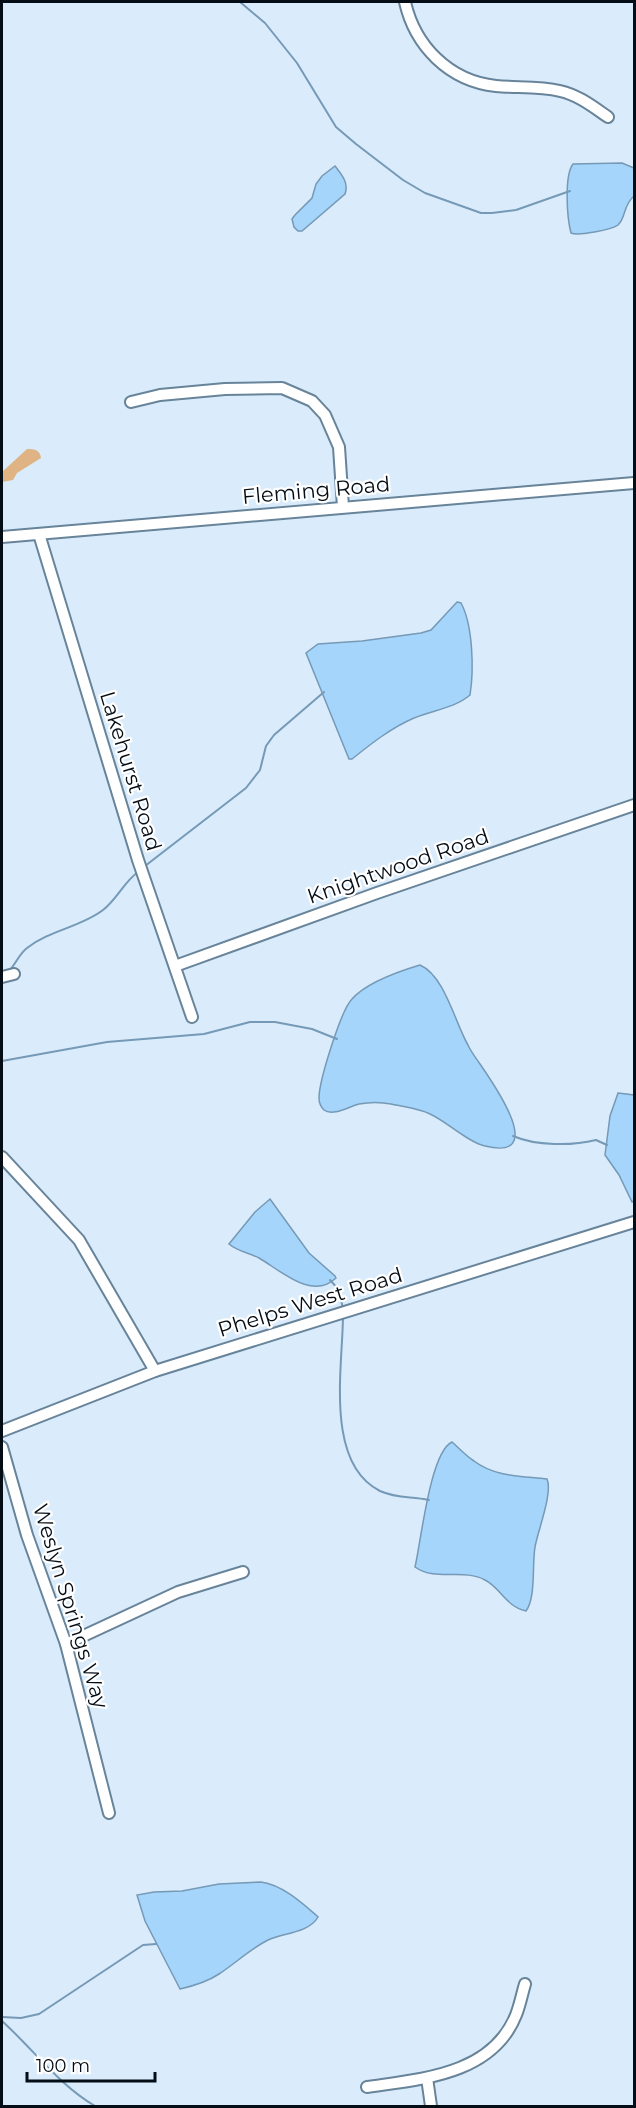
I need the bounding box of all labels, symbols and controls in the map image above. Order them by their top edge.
street label: Fleming Road [241,471,391,509]
street label: Lakehurst Road [95,688,167,854]
street label: Knightwood Road [304,823,492,909]
street label: Phelps West Road [215,1262,405,1342]
street label: Weslyn Springs Way [28,1501,114,1712]
scale bar [27,2045,154,2083]
text: 100 m [36,2055,90,2077]

